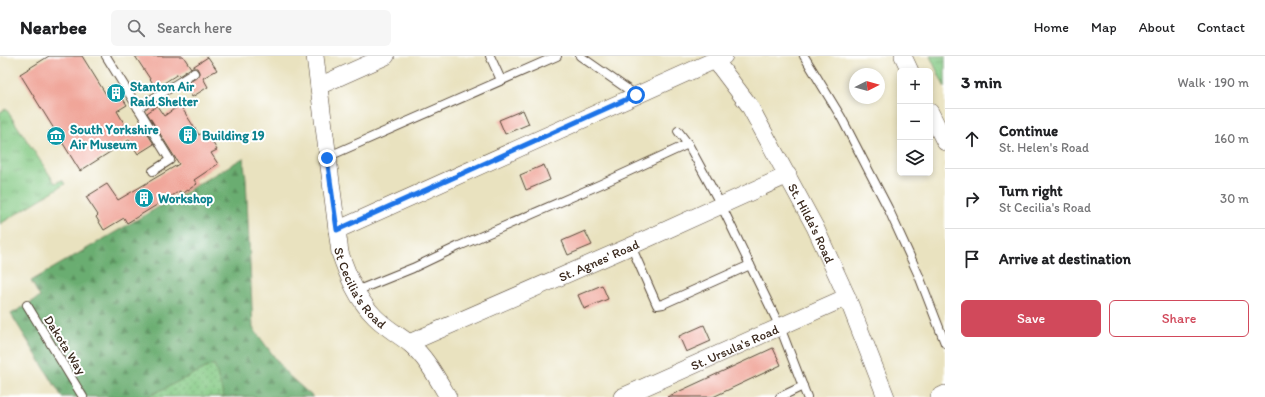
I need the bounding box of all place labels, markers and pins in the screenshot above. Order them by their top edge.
place label: Stanton Air Raid Shelter [130,79,199,109]
building icon: Stanton Air Raid Shelter [105,82,127,104]
place label: South Yorkshire Air Museum [69,122,159,152]
building icon: Building 19 [177,124,199,146]
museum icon: South Yorkshire Air Museum [45,125,67,147]
place label: Building 19 [202,128,265,144]
building icon: Workshop [133,187,155,209]
place label: Workshop [158,191,214,207]

